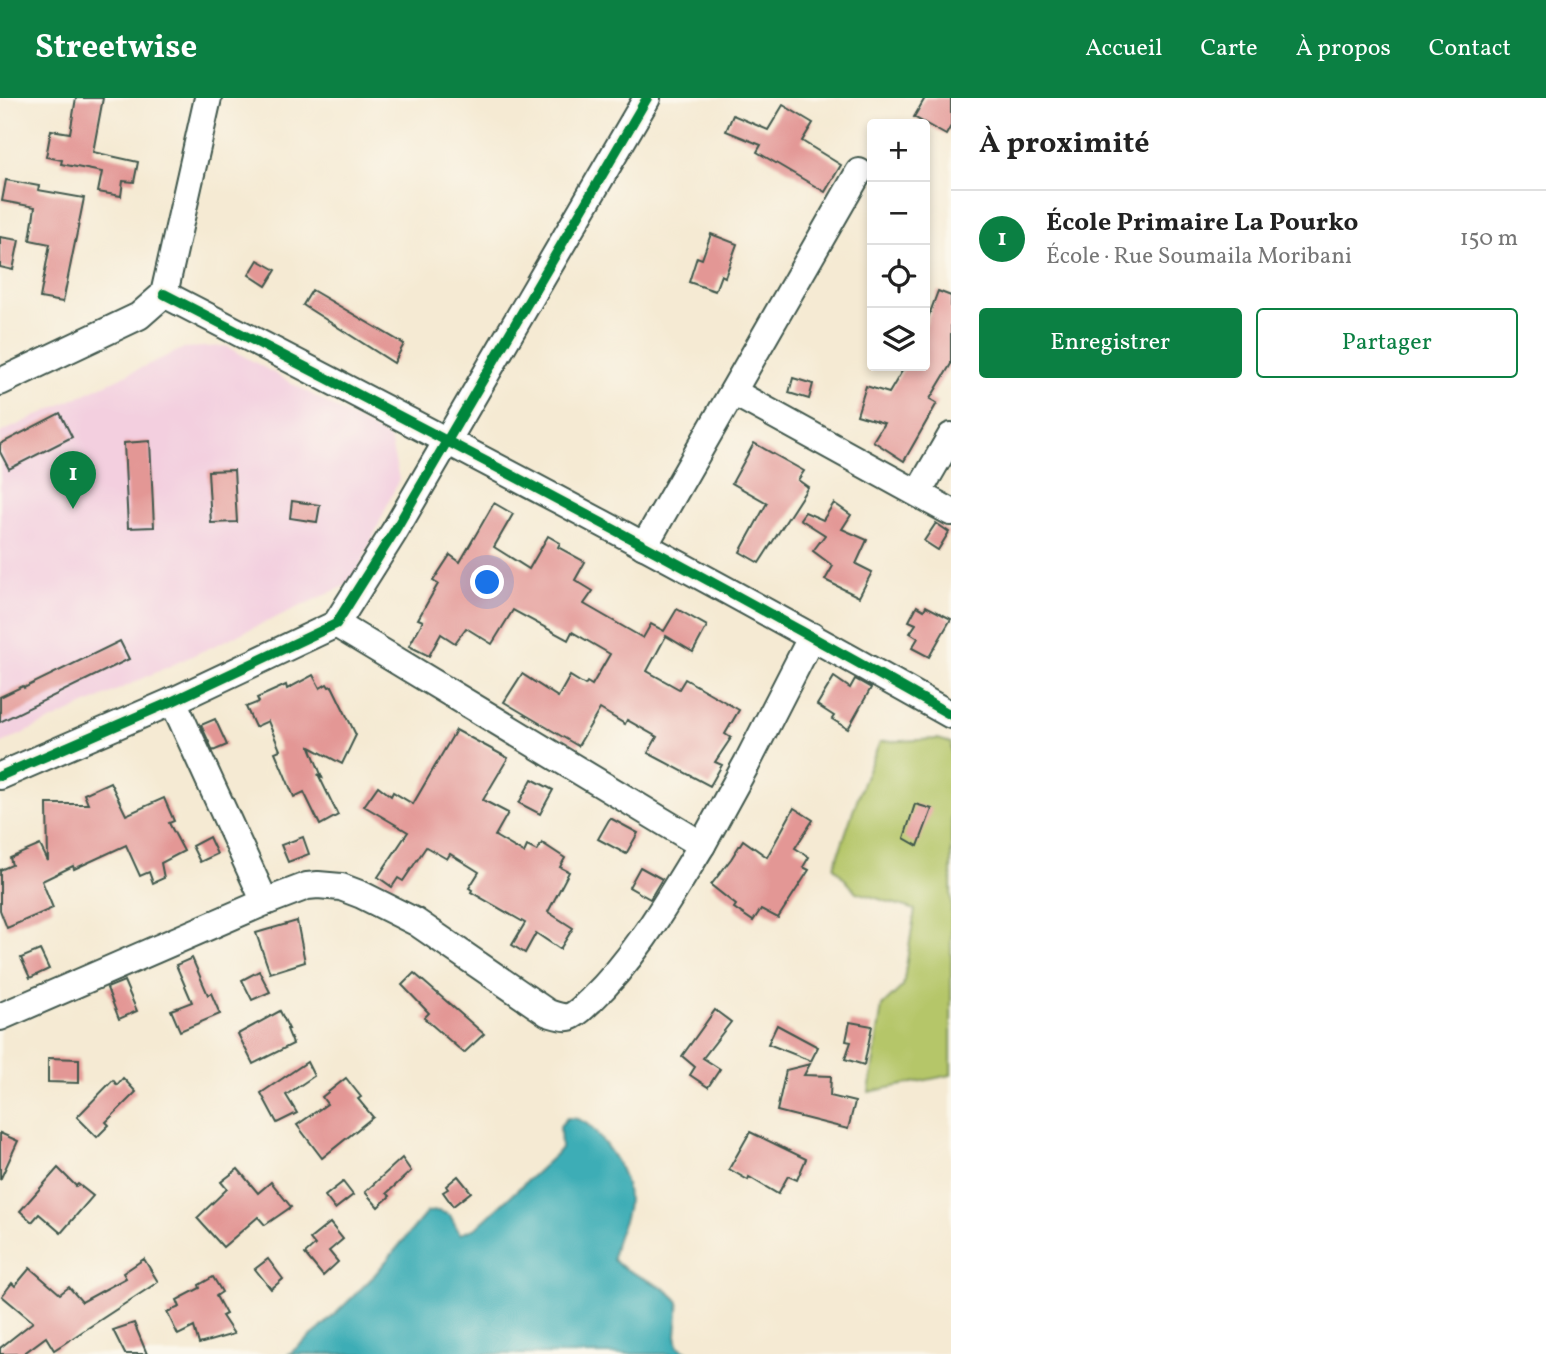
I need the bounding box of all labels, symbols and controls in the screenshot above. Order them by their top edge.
text: Streetwise [35,26,197,72]
text: Accueil [1085,32,1162,66]
text: Carte [1200,32,1258,66]
text: À propos [1296,32,1391,66]
text: Contact [1429,32,1511,66]
map controls [867,119,930,371]
button: + [867,119,930,182]
text: À proximité [979,123,1150,165]
button: − [867,182,930,245]
text: École Primaire La Pourko [1046,205,1358,241]
text: 1 [997,223,1007,255]
text: 150 m [1460,223,1518,255]
text: École · Rue Soumaila Moribani [1046,241,1352,273]
button: locate [867,245,930,308]
button: layers [867,308,930,371]
button: Enregistrer [979,308,1242,378]
button: Partager [1256,308,1518,378]
pin: 1 [50,451,96,509]
your location [470,565,504,599]

